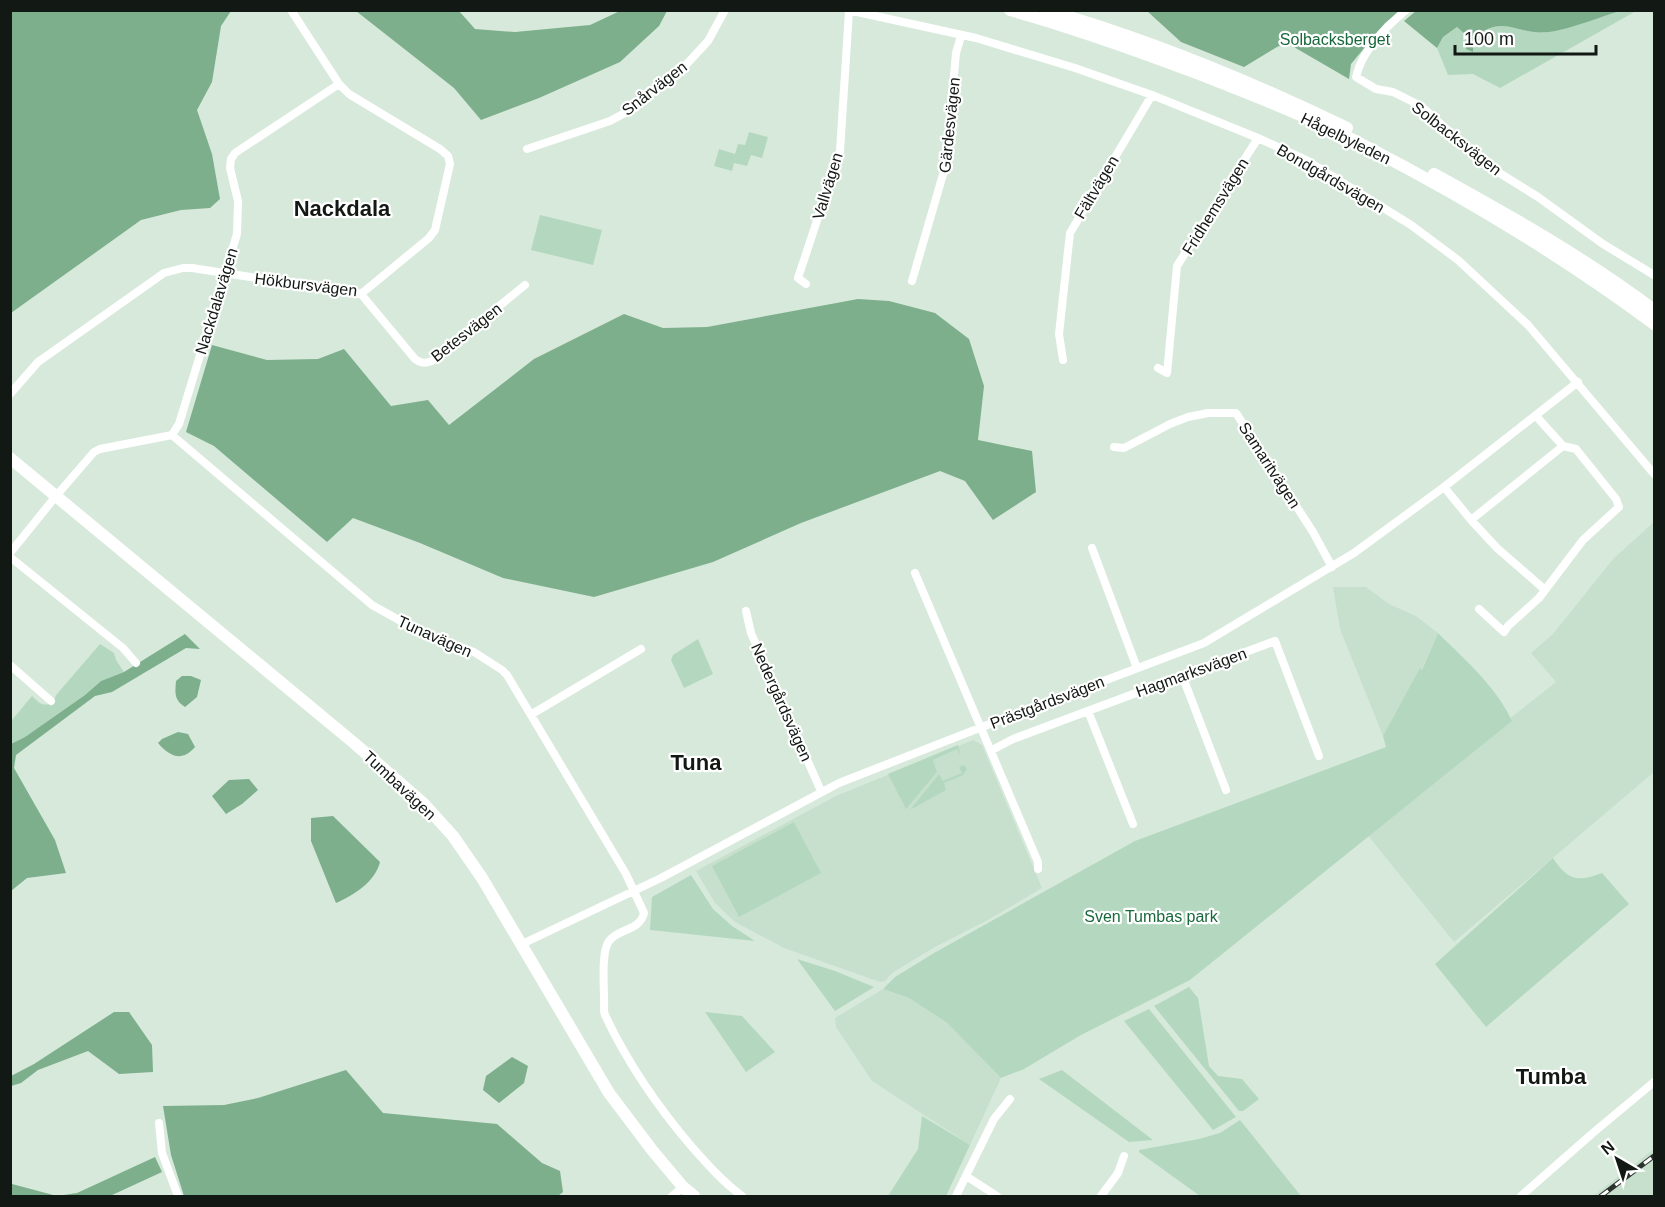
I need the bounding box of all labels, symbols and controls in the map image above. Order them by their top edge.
scale bar [1455,18,1596,56]
text: 100 m [1464,29,1514,49]
park label: Solbacksberget [1280,31,1391,48]
street label: Snårvägen [619,58,690,119]
street label: Gärdesvägen [936,76,963,174]
street label: Solbacksvägen [1409,98,1505,178]
street label: Hågelbyleden [1298,109,1393,168]
street label: Bondgårdsvägen [1274,141,1387,216]
street label: Vallvägen [809,151,846,222]
street label: Fältvägen [1071,153,1122,222]
street label: Fridhemsvägen [1179,155,1252,258]
district label: Nackdala [294,196,391,221]
street label: Nackdalavägen [192,246,241,356]
street label: Hökbursvägen [254,270,358,299]
street label: Betesvägen [428,300,505,365]
street label: Samaritvägen [1236,419,1304,511]
street label: Tunavägen [395,613,475,660]
street label: Nedergårdsvägen [748,641,815,764]
street label: Hagmarksvägen [1134,645,1249,700]
street label: Prästgårdsvägen [988,673,1107,732]
street label: Tumbavägen [360,748,439,823]
district label: Tuna [671,750,722,775]
park label: Sven Tumbas park [1084,908,1219,925]
district label: Tumba [1516,1064,1587,1089]
north arrow [1587,1129,1647,1189]
text: N [1598,1137,1618,1158]

